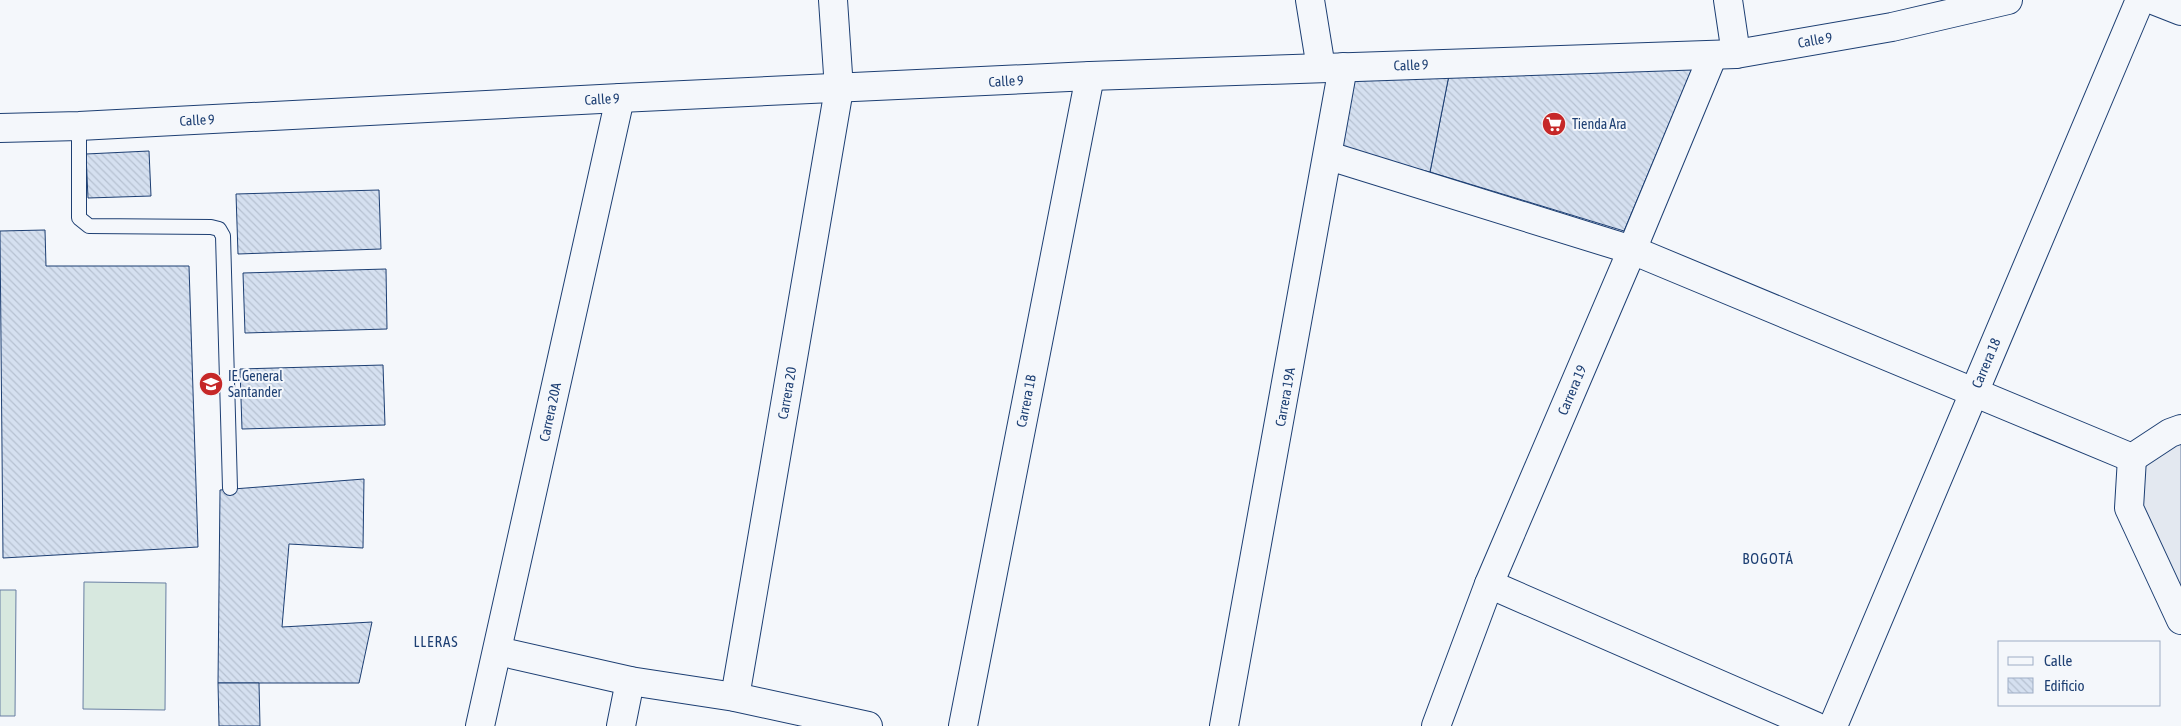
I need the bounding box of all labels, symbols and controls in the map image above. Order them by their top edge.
street label: Calle 9 [1796,29,1834,51]
street label: Calle 9 [1393,56,1429,74]
street label: Calle 9 [988,72,1024,90]
street label: Calle 9 [584,90,620,108]
street label: Calle 9 [179,111,215,129]
supermarket icon: Tienda Ara [1541,111,1567,137]
place label: Tienda Ara [1572,116,1627,132]
street label: Carrera 18 [1968,335,2004,390]
street label: Carrera 19 [1554,363,1590,417]
street label: Carrera 20 [775,365,800,420]
street label: Carrera 19A [1272,366,1298,428]
place label: IE. General Santander [228,368,283,400]
school or university icon: IE. General Santander [198,371,224,397]
street label: Carrera 1B [1013,373,1039,429]
street label: Carrera 20A [536,381,564,443]
district label: BOGOTÁ [1742,550,1794,567]
district label: LLERAS [413,633,459,650]
legend [1998,641,2161,706]
text: Calle [2044,652,2073,669]
text: Edificio [2044,677,2085,694]

